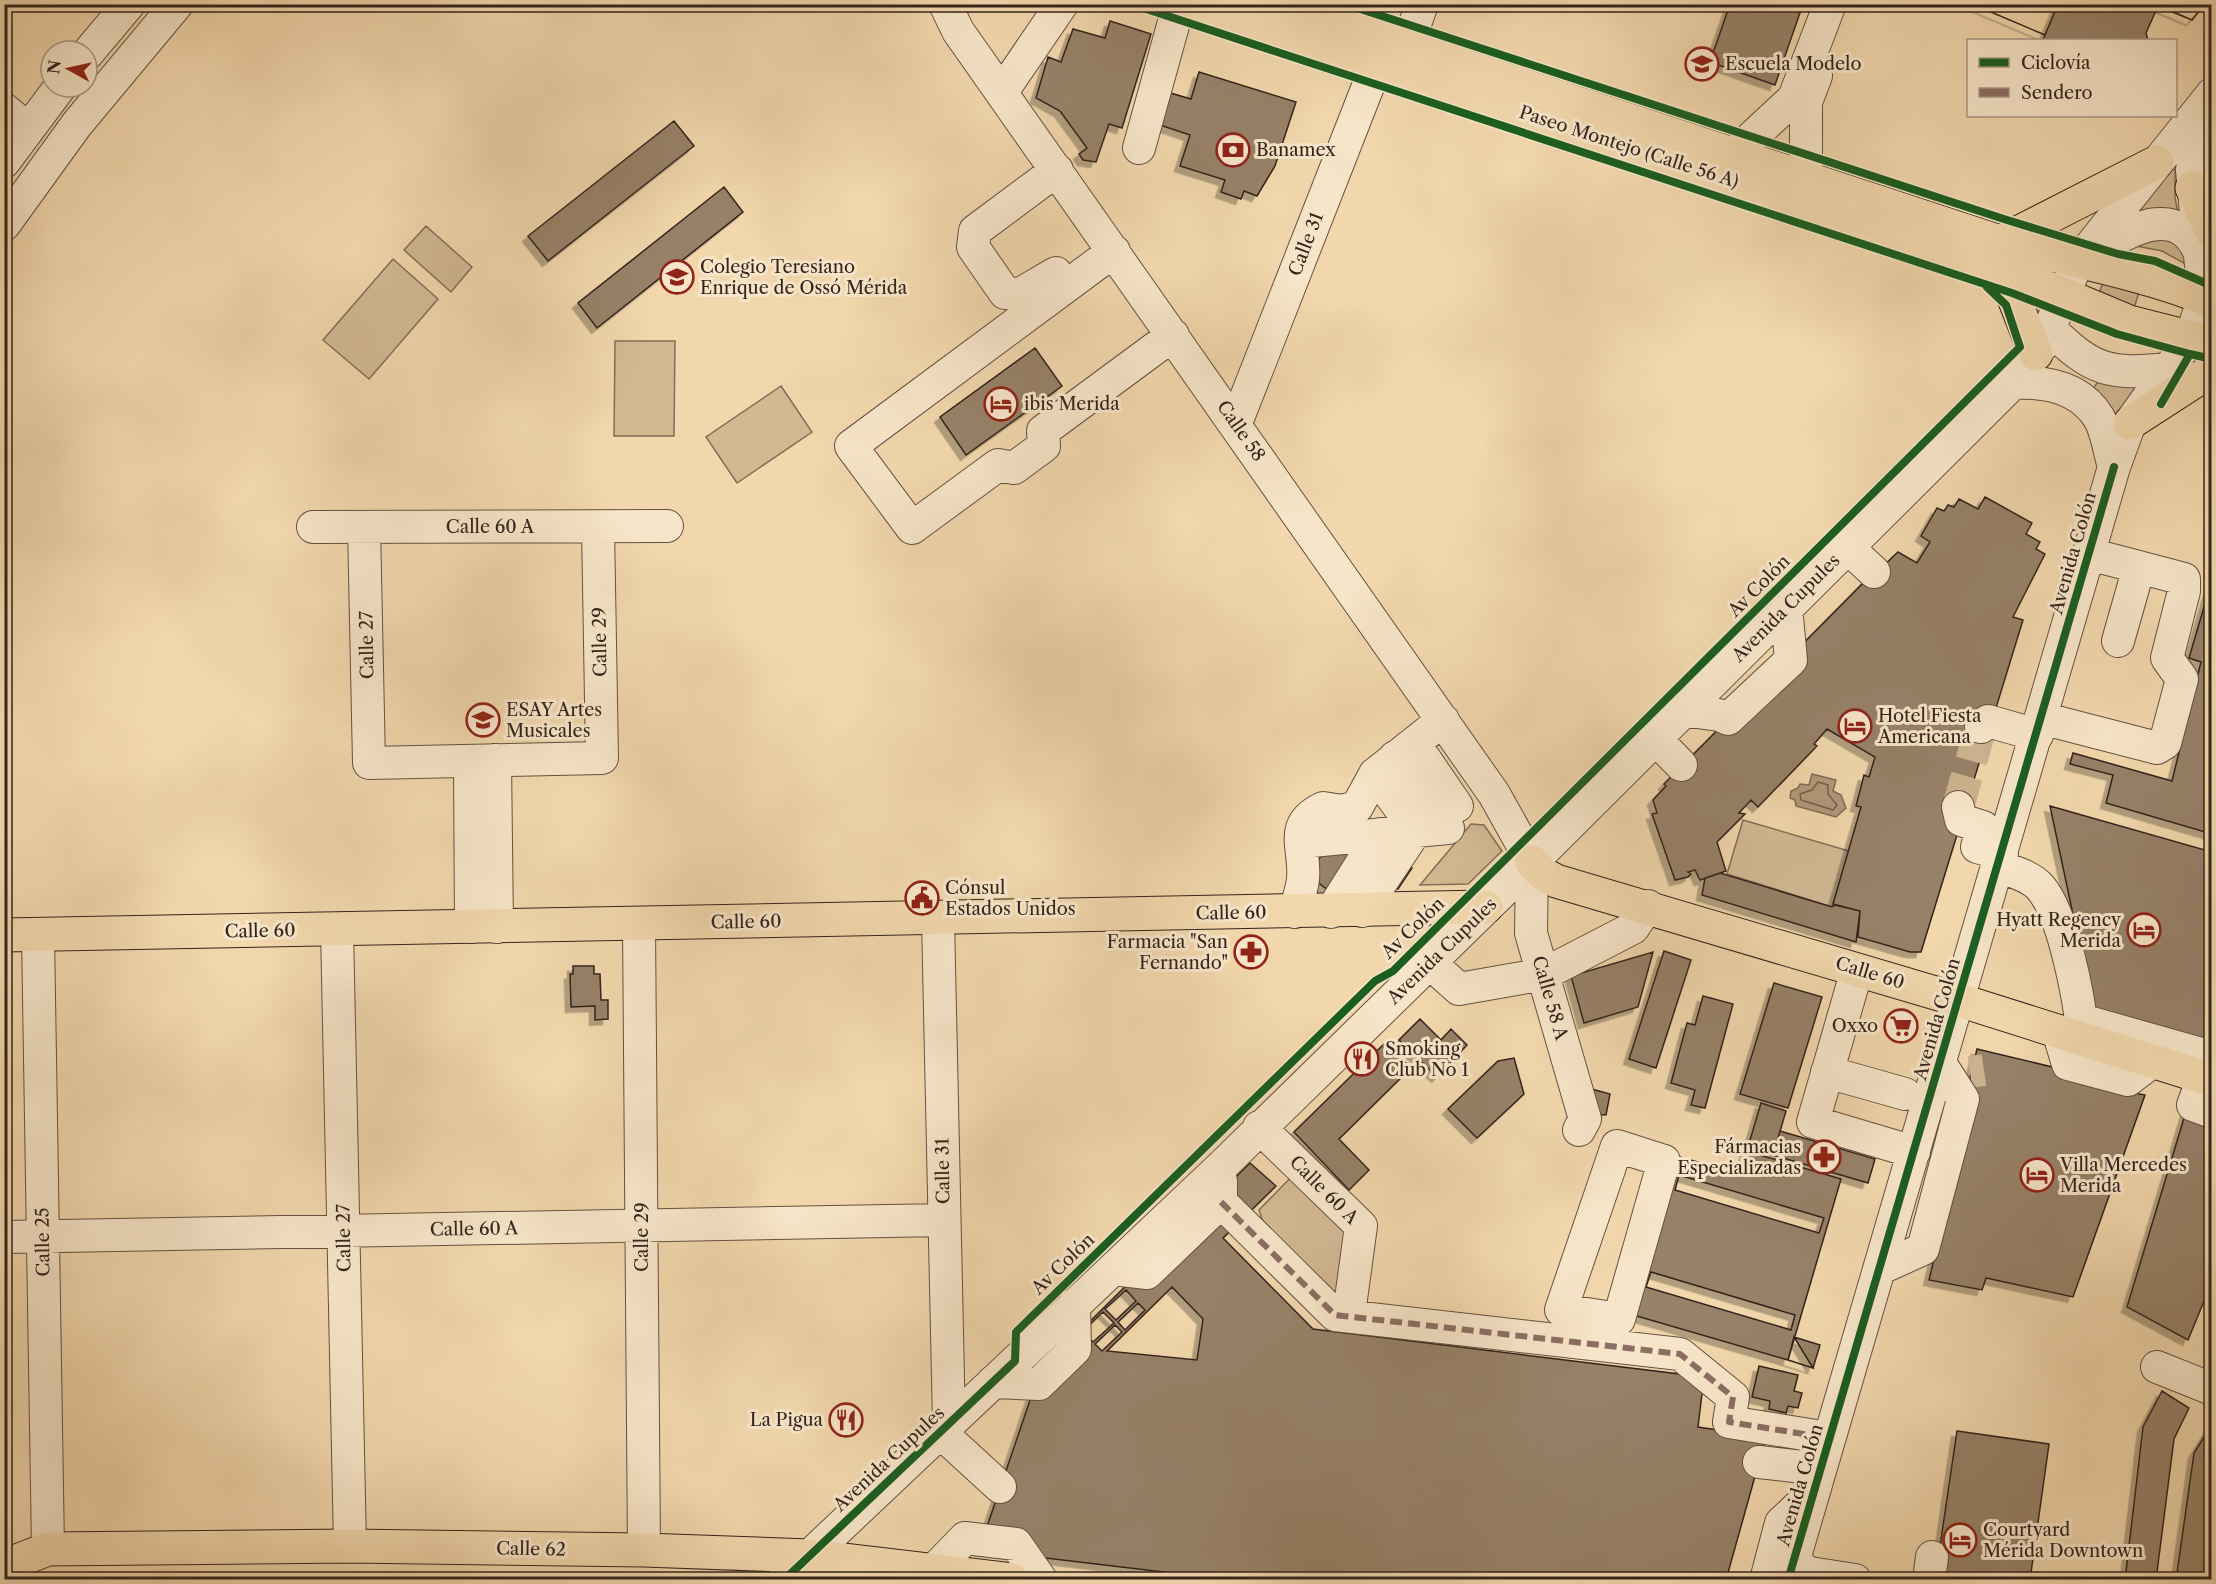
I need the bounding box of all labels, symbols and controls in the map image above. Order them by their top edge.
north arrow [39,39,99,99]
legend [1967,39,2177,117]
school or university icon: Escuela Modelo [1684,46,1720,82]
text: Ciclovía [2021,52,2091,74]
place label: Escuela Modelo [1725,53,1862,75]
text: N [43,59,65,75]
text: Sendero [2021,82,2093,104]
street label: Paseo Montejo (Calle 56 A) [1516,101,1742,193]
bank icon: Banamex [1215,132,1251,168]
place label: Banamex [1256,139,1336,161]
street label: Calle 31 [1284,209,1328,279]
place label: Colegio Teresiano Enrique de Ossó Mérida [700,256,908,299]
school or university icon: Colegio Teresiano Enrique de Ossó Mérida [659,259,695,295]
hotel icon: ibis Merida [983,386,1019,422]
place label: ibis Merida [1024,393,1120,415]
street label: Calle 58 [1212,396,1270,466]
street label: Avenida Colón [2045,489,2101,618]
street label: Calle 60 A [446,516,535,538]
street label: Avenida Cupules [1727,549,1845,667]
street label: Av Colón [1723,550,1795,622]
street label: Calle 29 [588,607,612,677]
street label: Calle 27 [355,611,379,679]
place label: ESAY Artes Musicales [506,699,602,742]
school or university icon: ESAY Artes Musicales [465,702,501,738]
place label: Hotel Fiesta Americana [1877,705,1982,748]
hotel icon: Hotel Fiesta Americana [1837,708,1873,744]
place label: Cónsul Estados Unidos [945,877,1076,920]
public building icon: Cónsul Estados Unidos [904,880,940,916]
street label: Av Colón [1376,893,1449,964]
street label: Avenida Cupules [1382,893,1501,1010]
street label: Calle 60 [1195,901,1267,925]
place label: Hyatt Regency Merida [1996,909,2122,952]
street label: Calle 60 [710,910,782,934]
hotel icon: Hyatt Regency Merida [2126,912,2162,948]
street label: Calle 60 [224,919,296,943]
place label: Farmacia "San Fernando" [1107,931,1228,974]
pharmacy icon: Farmacia "San Fernando" [1233,934,1269,970]
street label: Calle 60 [1833,952,1907,994]
street label: Calle 58 A [1527,953,1573,1043]
street label: Avenida Colón [1909,955,1965,1084]
supermarket icon: Oxxo [1883,1008,1919,1044]
place label: Oxxo [1832,1015,1878,1037]
place label: Smoking Club No 1 [1385,1038,1469,1081]
restaurant icon: Smoking Club No 1 [1344,1041,1380,1077]
place label: Fármacias Especializadas [1677,1136,1801,1179]
street label: Calle 31 [931,1137,955,1204]
pharmacy icon: Fármacias Especializadas [1806,1139,1842,1175]
street label: Calle 60 A [1285,1151,1363,1229]
place label: Villa Mercedes Merida [2059,1154,2187,1197]
hotel icon: Villa Mercedes Merida [2019,1157,2055,1193]
street label: Calle 29 [631,1202,653,1272]
street label: Calle 27 [332,1204,356,1272]
street label: Calle 25 [31,1207,55,1277]
street label: Calle 60 A [430,1217,519,1241]
street label: Av Colón [1026,1229,1099,1300]
street label: Avenida Cupules [828,1402,949,1517]
restaurant icon: La Pigua [828,1402,864,1438]
place label: La Pigua [750,1409,823,1431]
street label: Avenida Colón [1772,1421,1828,1550]
place label: Courtyard Mérida Downtown [1983,1519,2143,1562]
hotel icon: Courtyard Mérida Downtown [1942,1522,1978,1558]
street label: Calle 62 [496,1537,566,1561]

